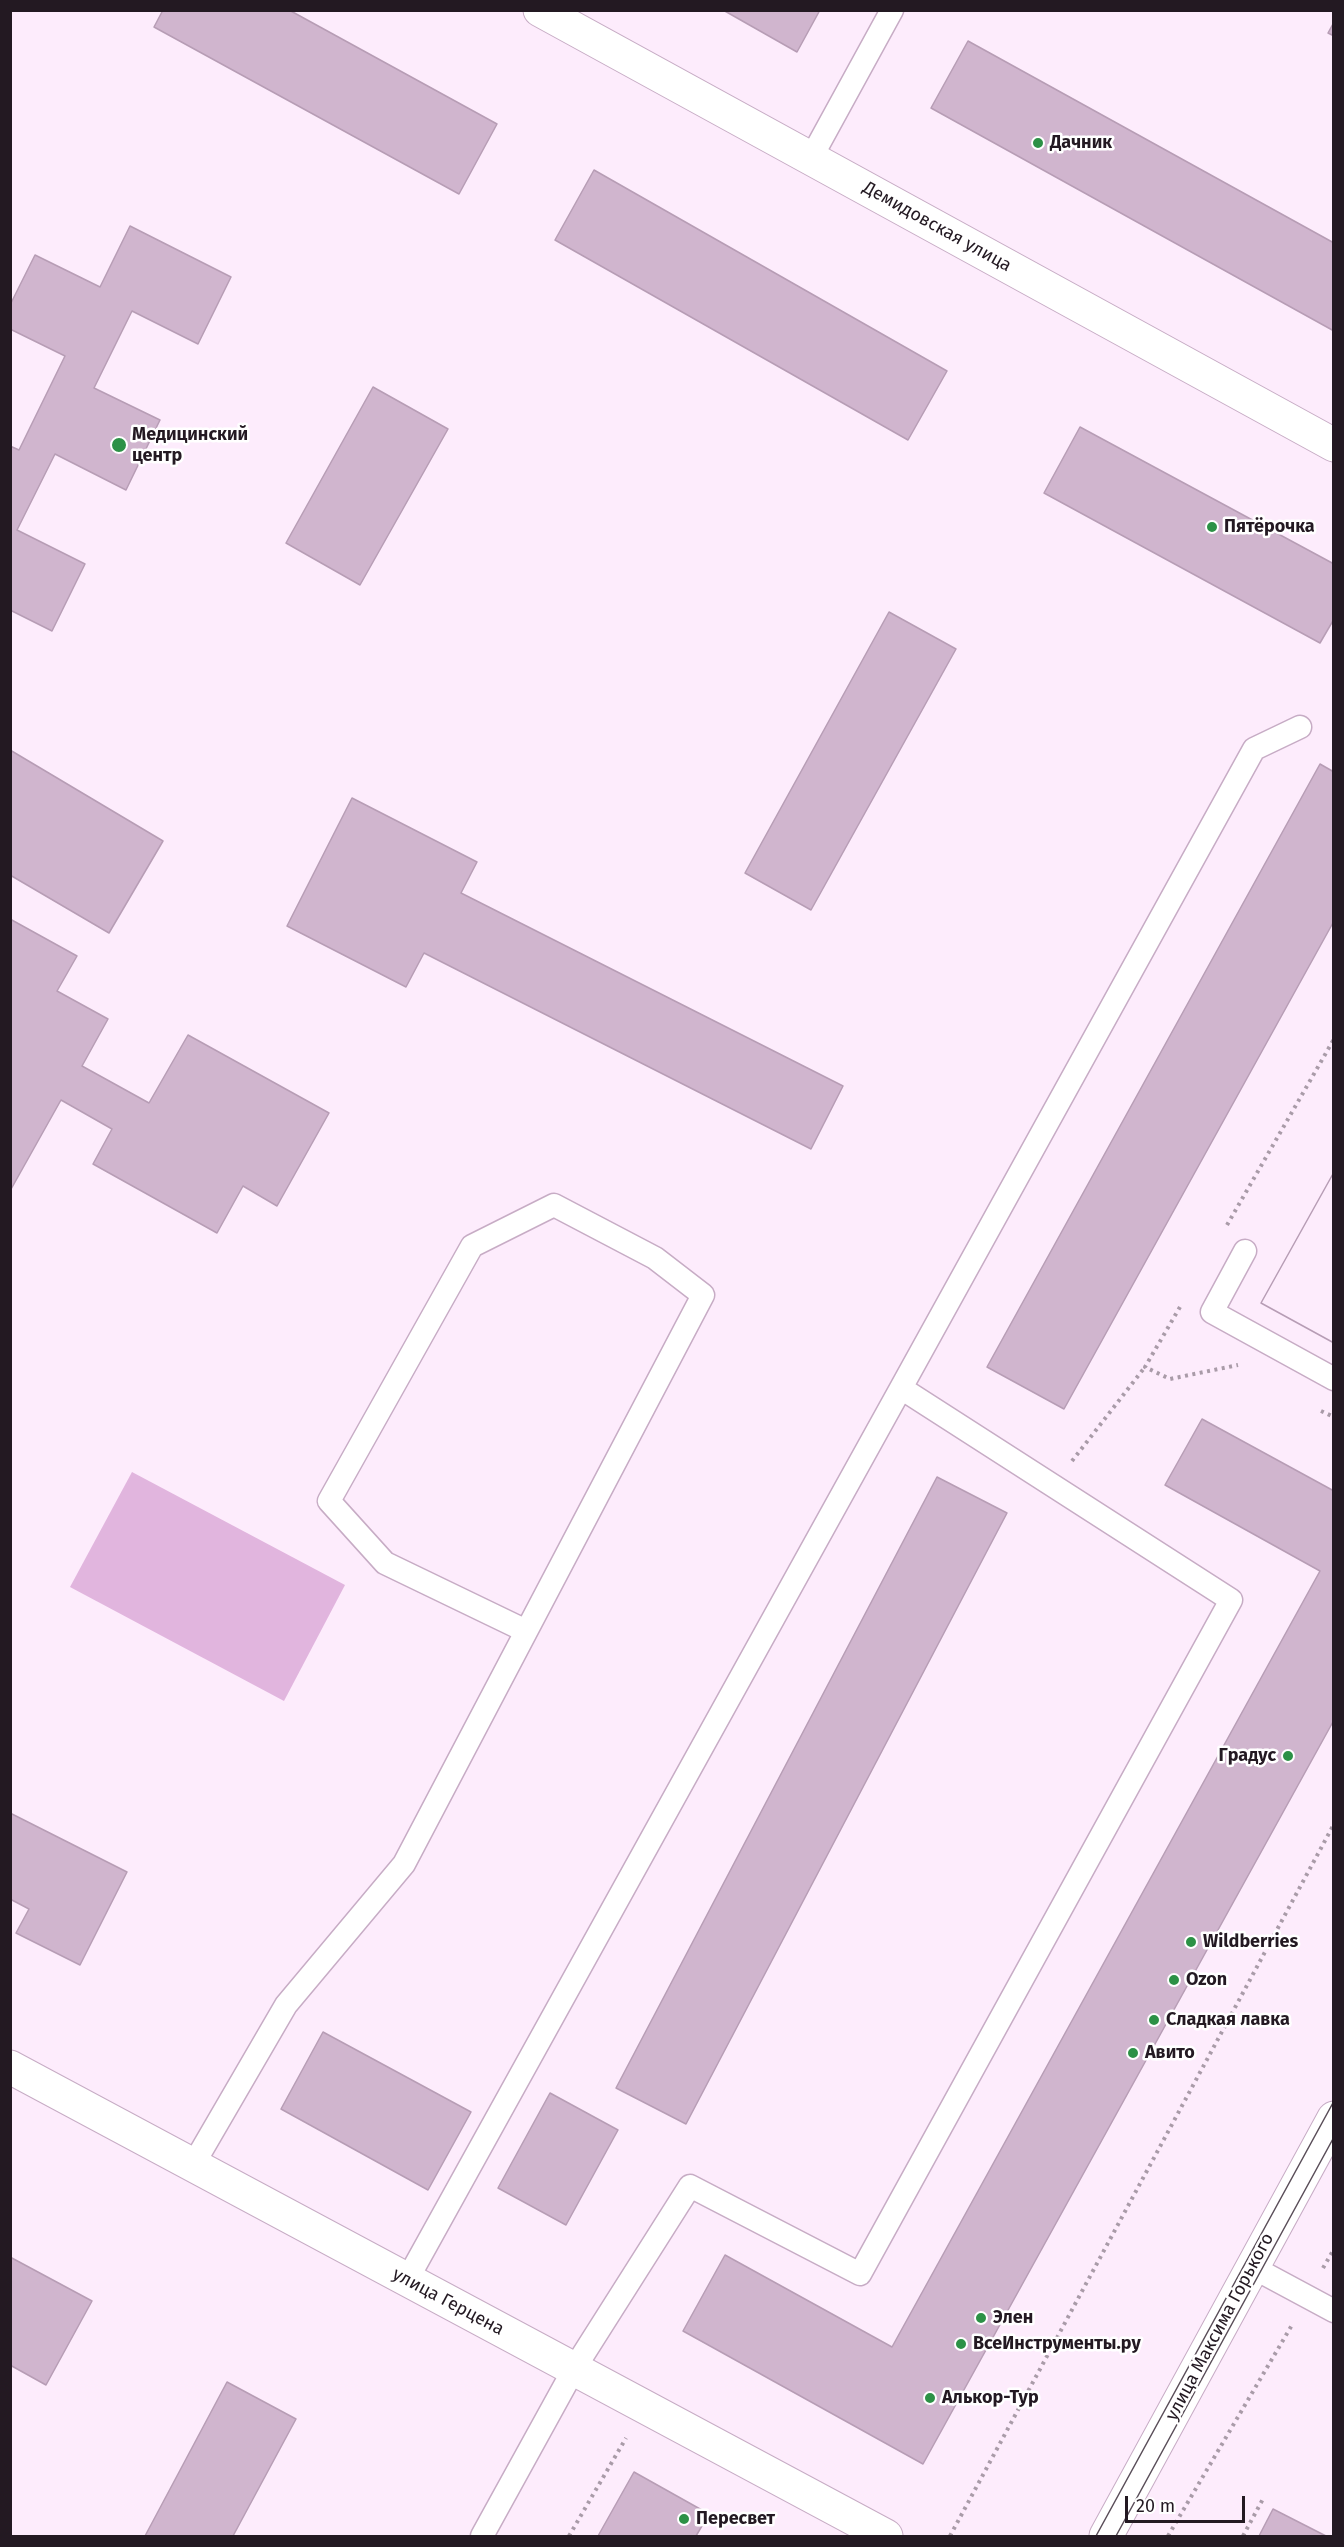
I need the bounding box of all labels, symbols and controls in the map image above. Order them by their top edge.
place label: Дачник [1050,132,1112,154]
marker: Дачник [1031,136,1045,150]
street label: Демидовская улица [859,177,1015,277]
place label: Медицинский центр [132,424,248,466]
marker: Медицинский центр [110,436,128,454]
place label: Пятёрочка [1224,516,1315,538]
marker: Пятёрочка [1205,520,1219,534]
place label: Градус [1219,1745,1276,1767]
marker: Градус [1281,1749,1295,1763]
place label: Wildberries [1203,1931,1298,1953]
marker: Wildberries [1184,1935,1198,1949]
place label: Ozon [1186,1969,1227,1991]
marker: Ozon [1167,1973,1181,1987]
place label: Сладкая лавка [1166,2009,1290,2031]
marker: Сладкая лавка [1147,2013,1161,2027]
place label: Авито [1145,2042,1195,2064]
marker: Авито [1126,2046,1140,2060]
street label: улица Максима Горького [1161,2230,1279,2424]
street label: улица Герцена [388,2264,508,2340]
place label: Элен [993,2307,1033,2329]
marker: Элен [974,2311,988,2325]
place label: ВсеИнструменты.ру [973,2333,1141,2355]
marker: ВсеИнструменты.ру [954,2337,968,2351]
place label: Алькор-Тур [942,2387,1039,2409]
marker: Алькор-Тур [923,2391,937,2405]
scale bar [1128,2484,1248,2522]
text: 20 m [1136,2495,1175,2517]
place label: Пересвет [696,2508,775,2530]
marker: Пересвет [677,2512,691,2526]

